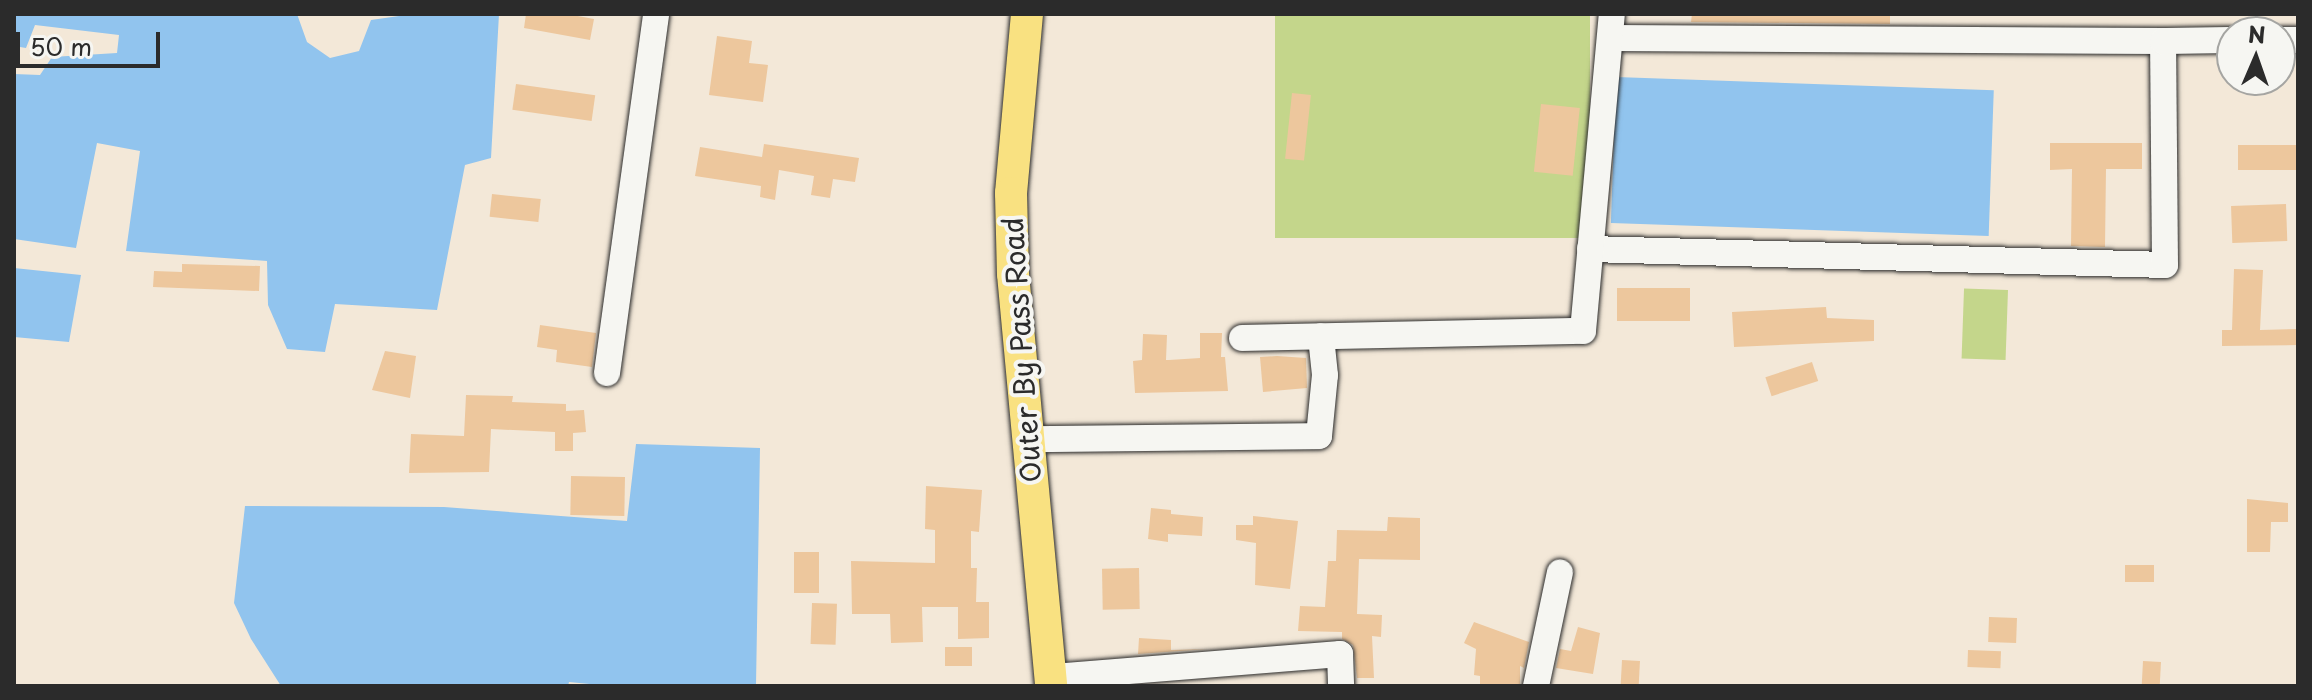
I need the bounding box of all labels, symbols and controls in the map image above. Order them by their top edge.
scale bar [20,16,164,66]
north arrow [2216,16,2296,96]
text: N [2247,17,2266,50]
text: 50 m [30,28,92,64]
street label: Outer By Pass Road [995,216,1047,484]

